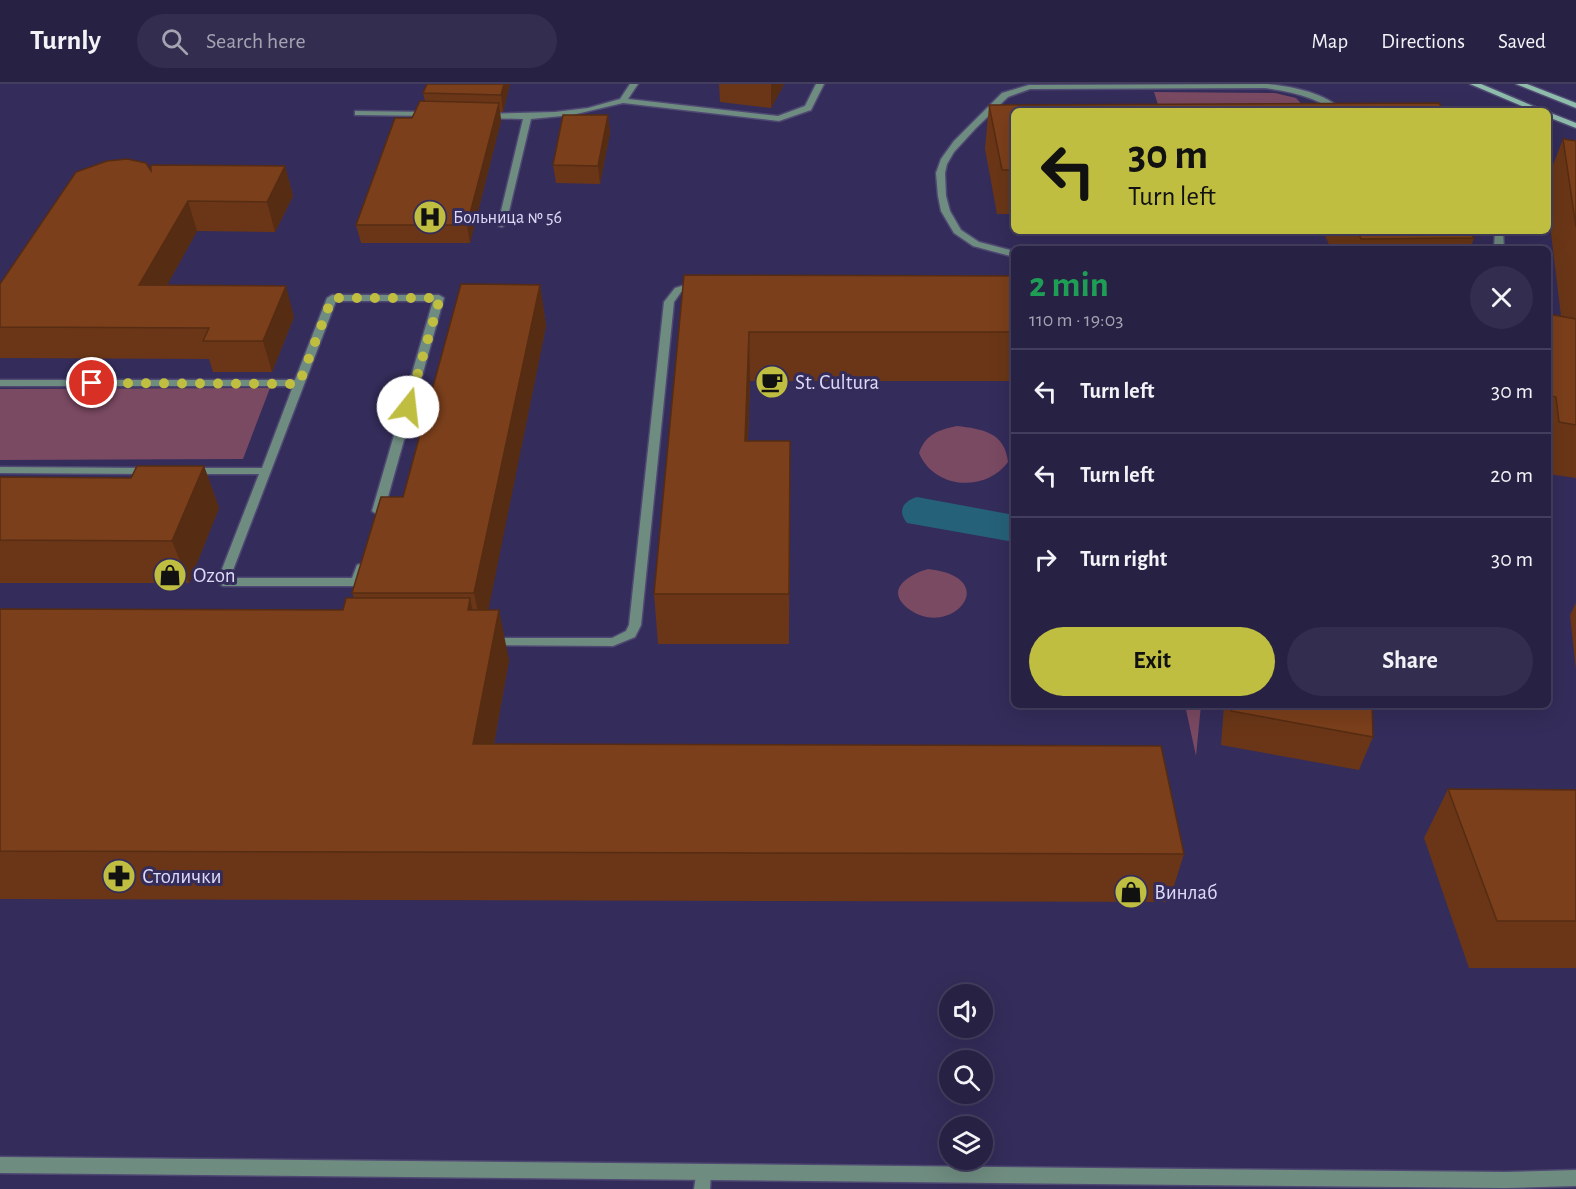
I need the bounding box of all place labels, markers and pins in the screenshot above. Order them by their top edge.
hospital icon: Больница № 56 [412,199,448,235]
place label: Больница № 56 [453,209,562,227]
pin [66,357,117,408]
cafe icon: St. Cultura [754,364,790,400]
place label: St. Cultura [795,372,880,393]
shop icon: Ozon [152,557,188,593]
place label: Ozon [193,565,236,586]
pharmacy icon: Столички [101,858,137,894]
place label: Столички [142,866,222,887]
shop icon: Винлаб [1113,874,1149,910]
place label: Винлаб [1154,882,1217,903]

